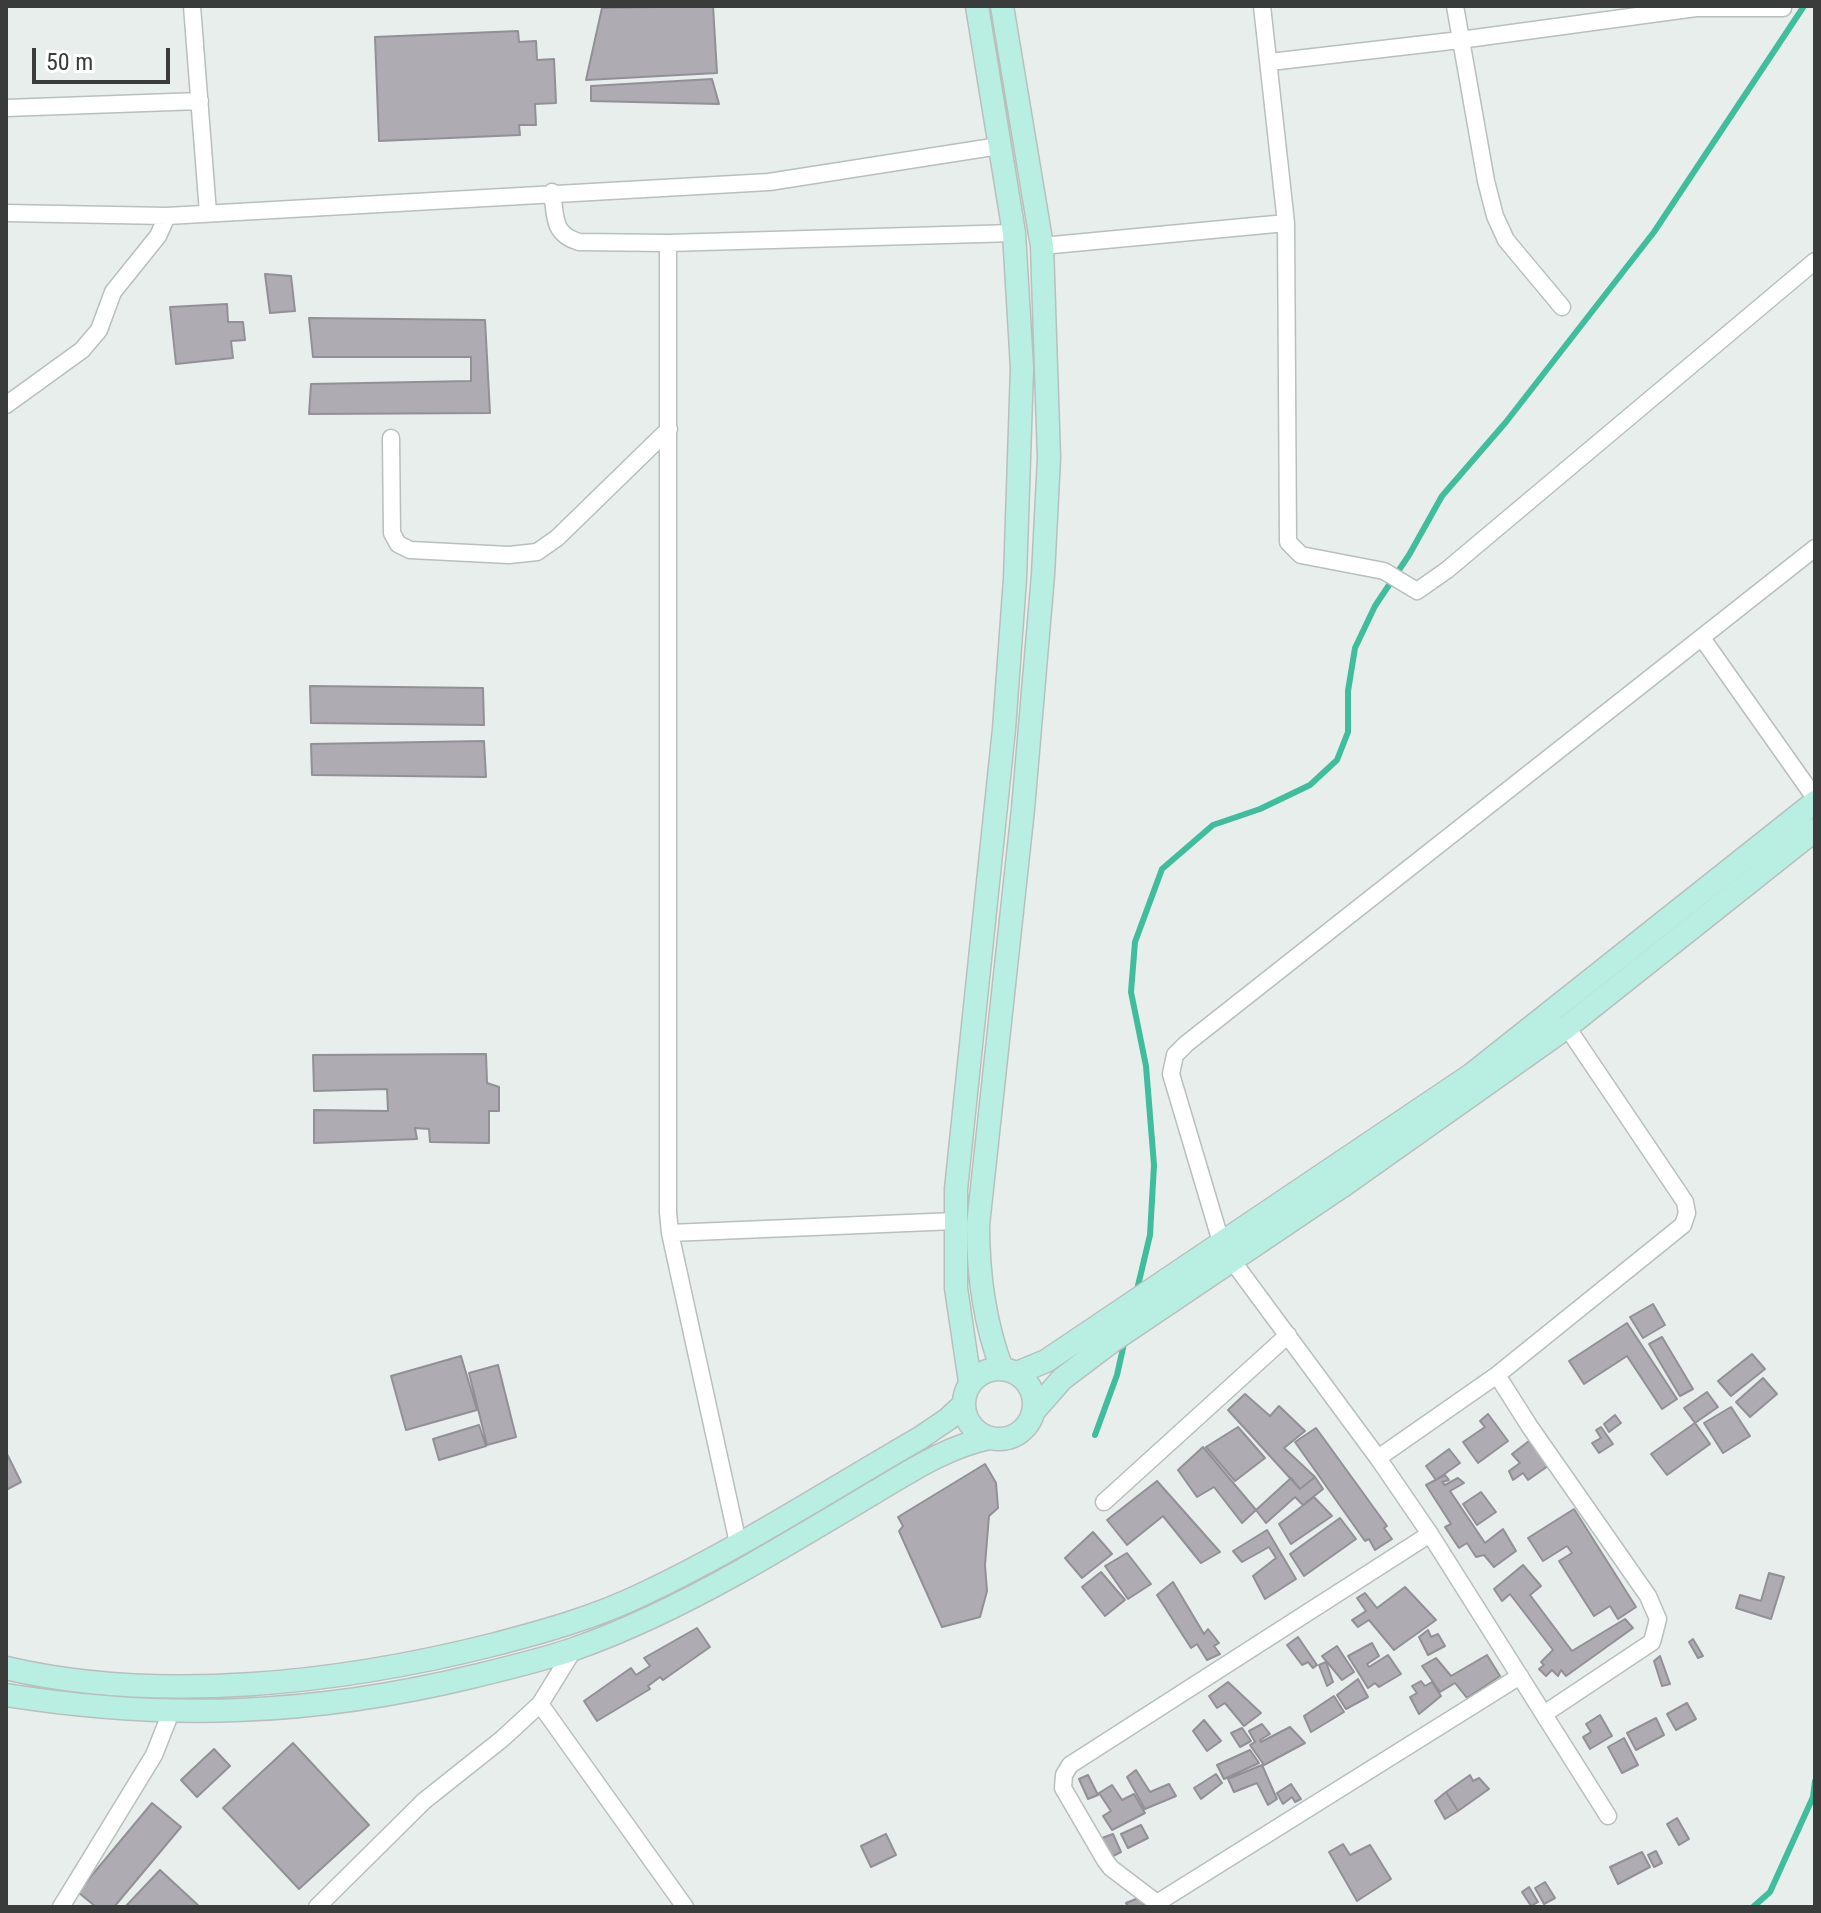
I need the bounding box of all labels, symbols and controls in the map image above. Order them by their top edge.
scale bar [36,32,174,82]
text: 50 m [46,48,93,76]

